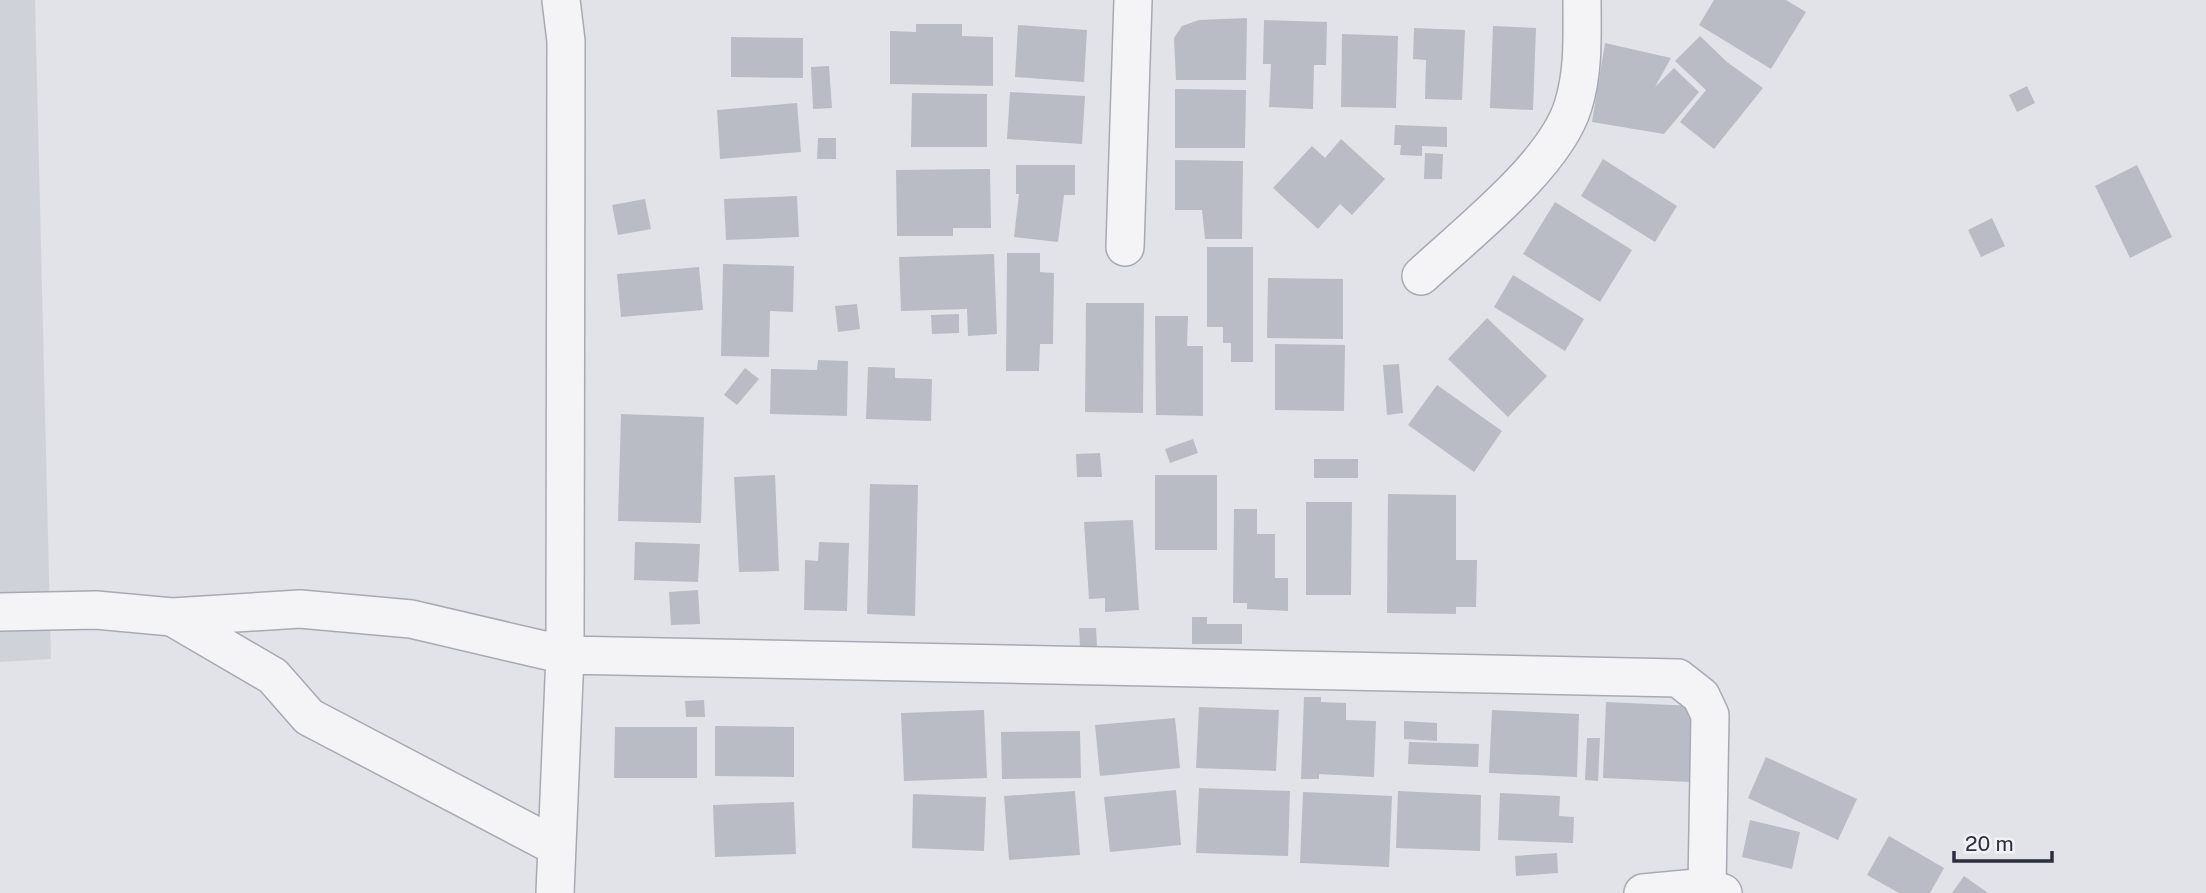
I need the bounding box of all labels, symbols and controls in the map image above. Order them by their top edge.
scale bar [1954,820,2052,864]
text: 20 m [1965,831,2014,856]

